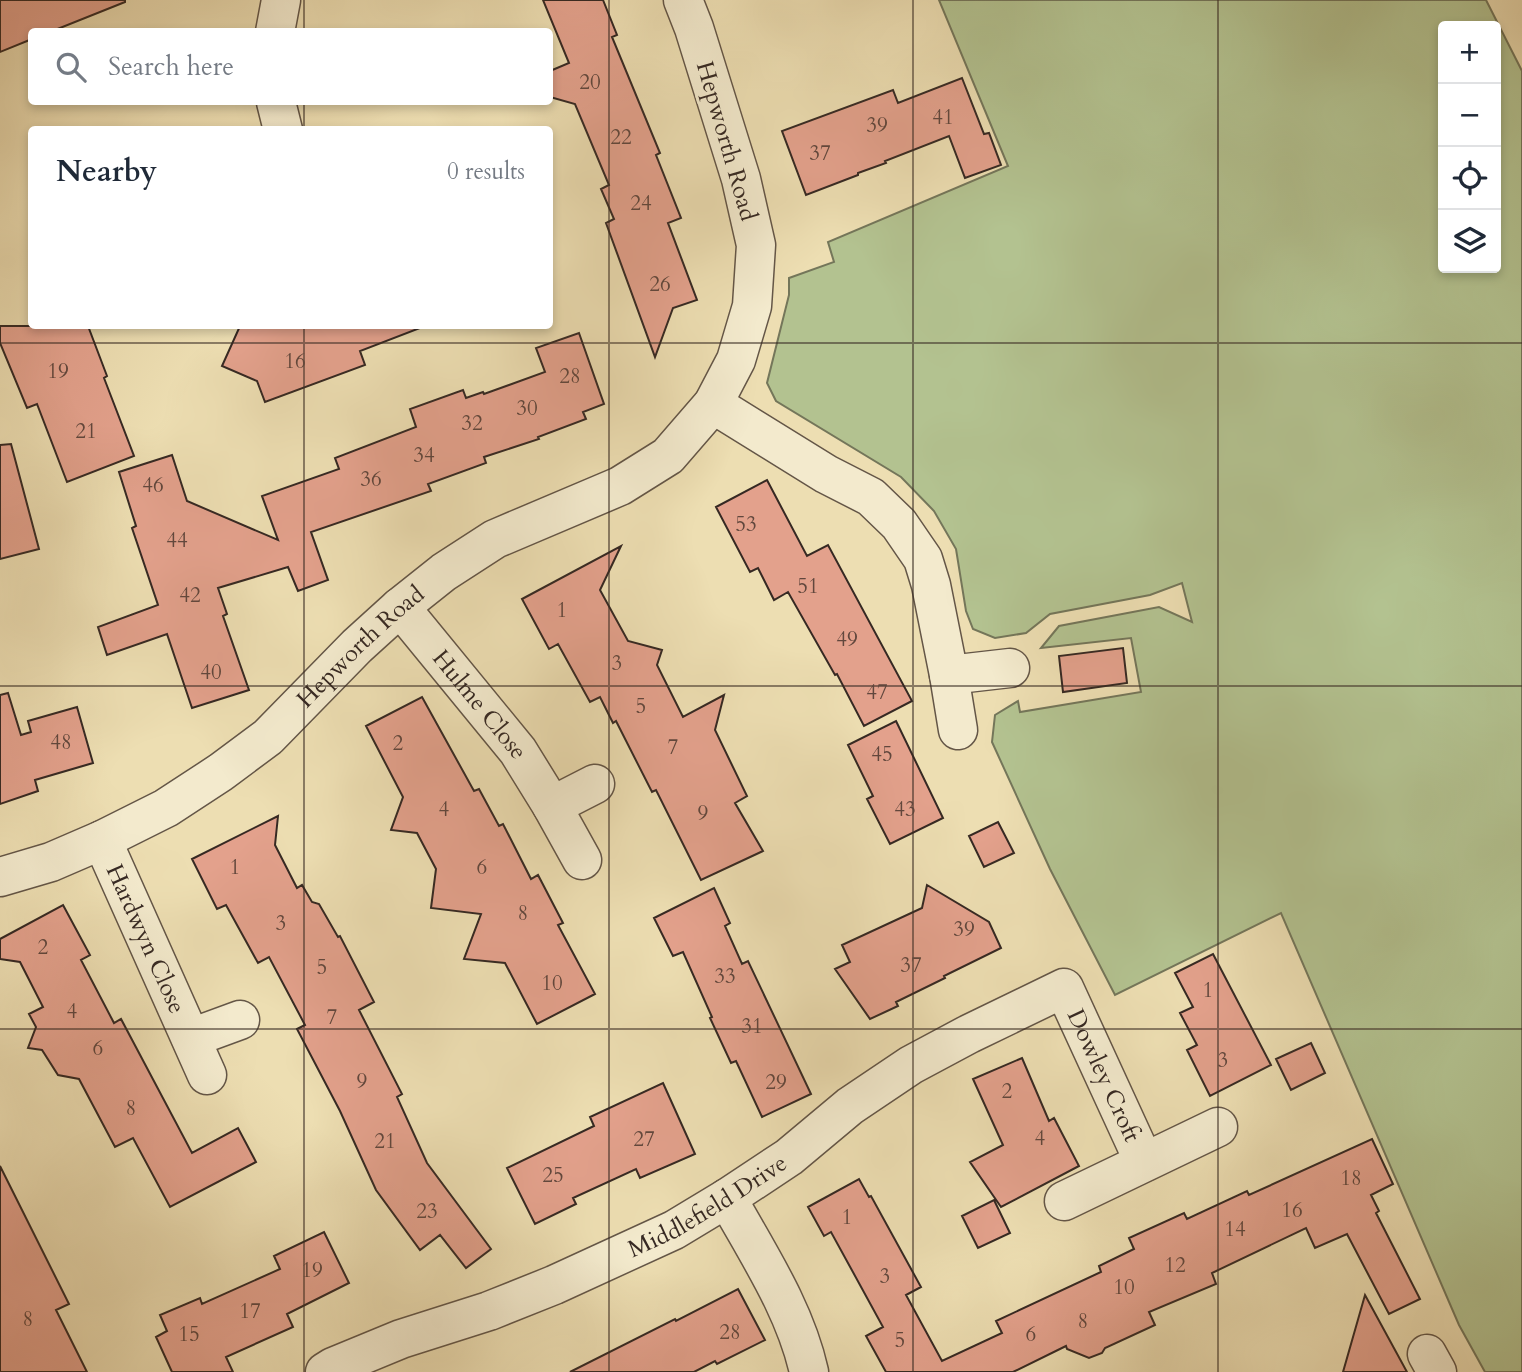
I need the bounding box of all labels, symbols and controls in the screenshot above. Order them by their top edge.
map controls [1438,21,1501,273]
button: + [1438,21,1501,84]
search box [28,28,553,105]
icon: search [52,48,90,86]
text: Search here [108,49,234,84]
street label: Hepworth Road [688,57,765,225]
house number: 20 [579,68,601,97]
button: − [1438,84,1501,147]
house number: 41 [932,103,954,132]
house number: 39 [866,111,888,140]
house number: 22 [610,123,632,152]
house number: 37 [809,139,831,168]
button: locate [1438,147,1501,210]
text: Nearby [56,151,157,192]
text: 0 results [447,156,525,187]
house number: 24 [630,189,652,218]
button: layers [1438,210,1501,273]
house number: 26 [649,270,671,299]
house number: 16 [284,347,306,376]
house number: 19 [47,357,69,386]
house number: 28 [559,362,581,391]
house number: 30 [516,394,538,423]
house number: 32 [461,409,483,438]
house number: 21 [75,417,97,446]
house number: 34 [413,441,435,470]
house number: 36 [360,465,382,494]
house number: 46 [142,471,164,500]
house number: 53 [735,510,757,539]
house number: 44 [166,526,188,555]
house number: 51 [797,572,819,601]
street label: Hepworth Road [289,578,431,715]
house number: 42 [179,581,201,610]
house number: 1 [557,596,567,625]
house number: 49 [836,625,858,654]
street label: Hulme Close [424,643,535,765]
house number: 3 [612,649,622,678]
house number: 40 [200,658,222,687]
house number: 47 [866,678,888,707]
house number: 5 [636,692,646,721]
house number: 48 [50,728,72,757]
house number: 2 [393,729,404,758]
house number: 7 [668,733,679,762]
house number: 45 [871,740,893,769]
house number: 4 [439,795,450,824]
house number: 43 [894,795,916,824]
house number: 9 [698,799,709,828]
house number: 1 [230,853,240,882]
house number: 6 [477,853,487,882]
street label: Hardwyn Close [98,859,193,1019]
house number: 8 [518,899,528,928]
house number: 3 [276,909,286,938]
house number: 39 [953,915,975,944]
house number: 2 [38,933,49,962]
house number: 37 [900,951,922,980]
house number: 5 [317,953,327,982]
house number: 33 [714,962,736,991]
house number: 10 [541,969,563,998]
house number: 1 [1203,976,1213,1005]
house number: 4 [67,997,78,1026]
house number: 7 [327,1003,338,1032]
street label: Dowley Croft [1059,1004,1149,1148]
house number: 31 [741,1012,763,1041]
house number: 6 [93,1034,103,1063]
house number: 3 [1218,1046,1228,1075]
house number: 9 [357,1067,368,1096]
house number: 29 [765,1068,787,1097]
house number: 2 [1002,1077,1013,1106]
house number: 8 [126,1094,136,1123]
house number: 4 [1035,1124,1046,1153]
house number: 27 [633,1125,655,1154]
house number: 21 [374,1127,396,1156]
street label: Middlefield Drive [623,1147,794,1266]
house number: 25 [542,1161,564,1190]
house number: 18 [1340,1164,1362,1193]
house number: 16 [1281,1196,1303,1225]
house number: 23 [416,1197,438,1226]
house number: 1 [842,1203,852,1232]
house number: 14 [1224,1215,1246,1244]
house number: 12 [1164,1251,1186,1280]
house number: 19 [301,1256,323,1285]
house number: 3 [880,1262,890,1291]
house number: 10 [1113,1273,1135,1302]
house number: 17 [239,1297,261,1326]
house number: 8 [23,1305,33,1334]
house number: 8 [1078,1307,1088,1336]
house number: 28 [719,1318,741,1347]
house number: 15 [178,1320,200,1349]
house number: 6 [1026,1320,1036,1349]
house number: 5 [895,1326,905,1355]

